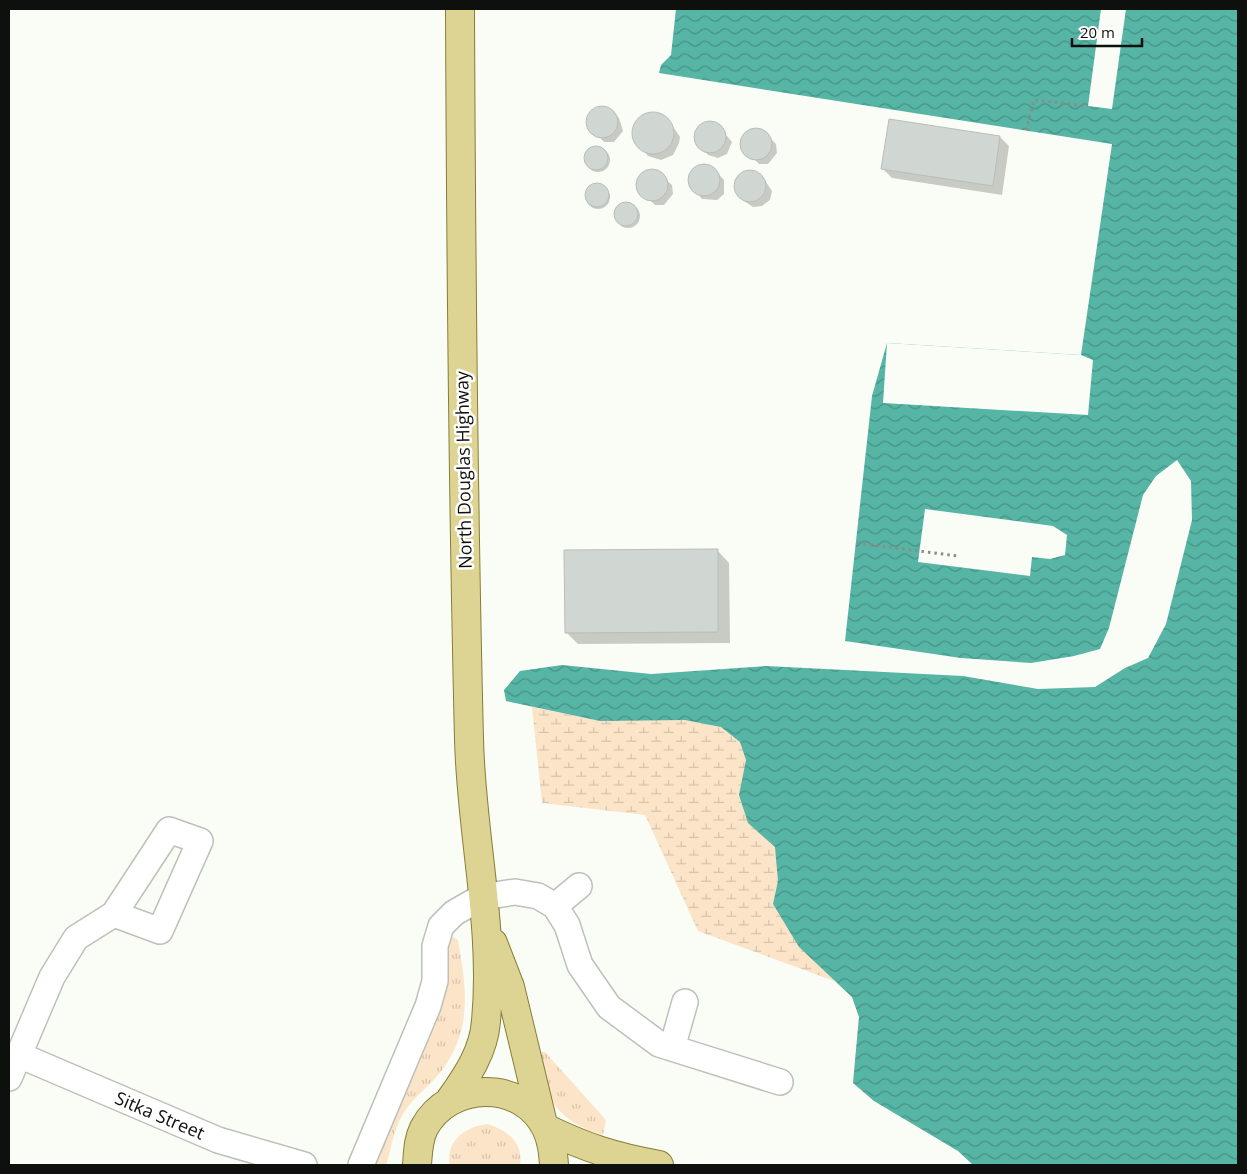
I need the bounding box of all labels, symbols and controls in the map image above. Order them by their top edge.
scale bar [1072,15,1142,47]
text: 20 m [1080,22,1115,42]
street label: North Douglas Highway [449,370,477,569]
street label: Sitka Street [111,1085,209,1145]

